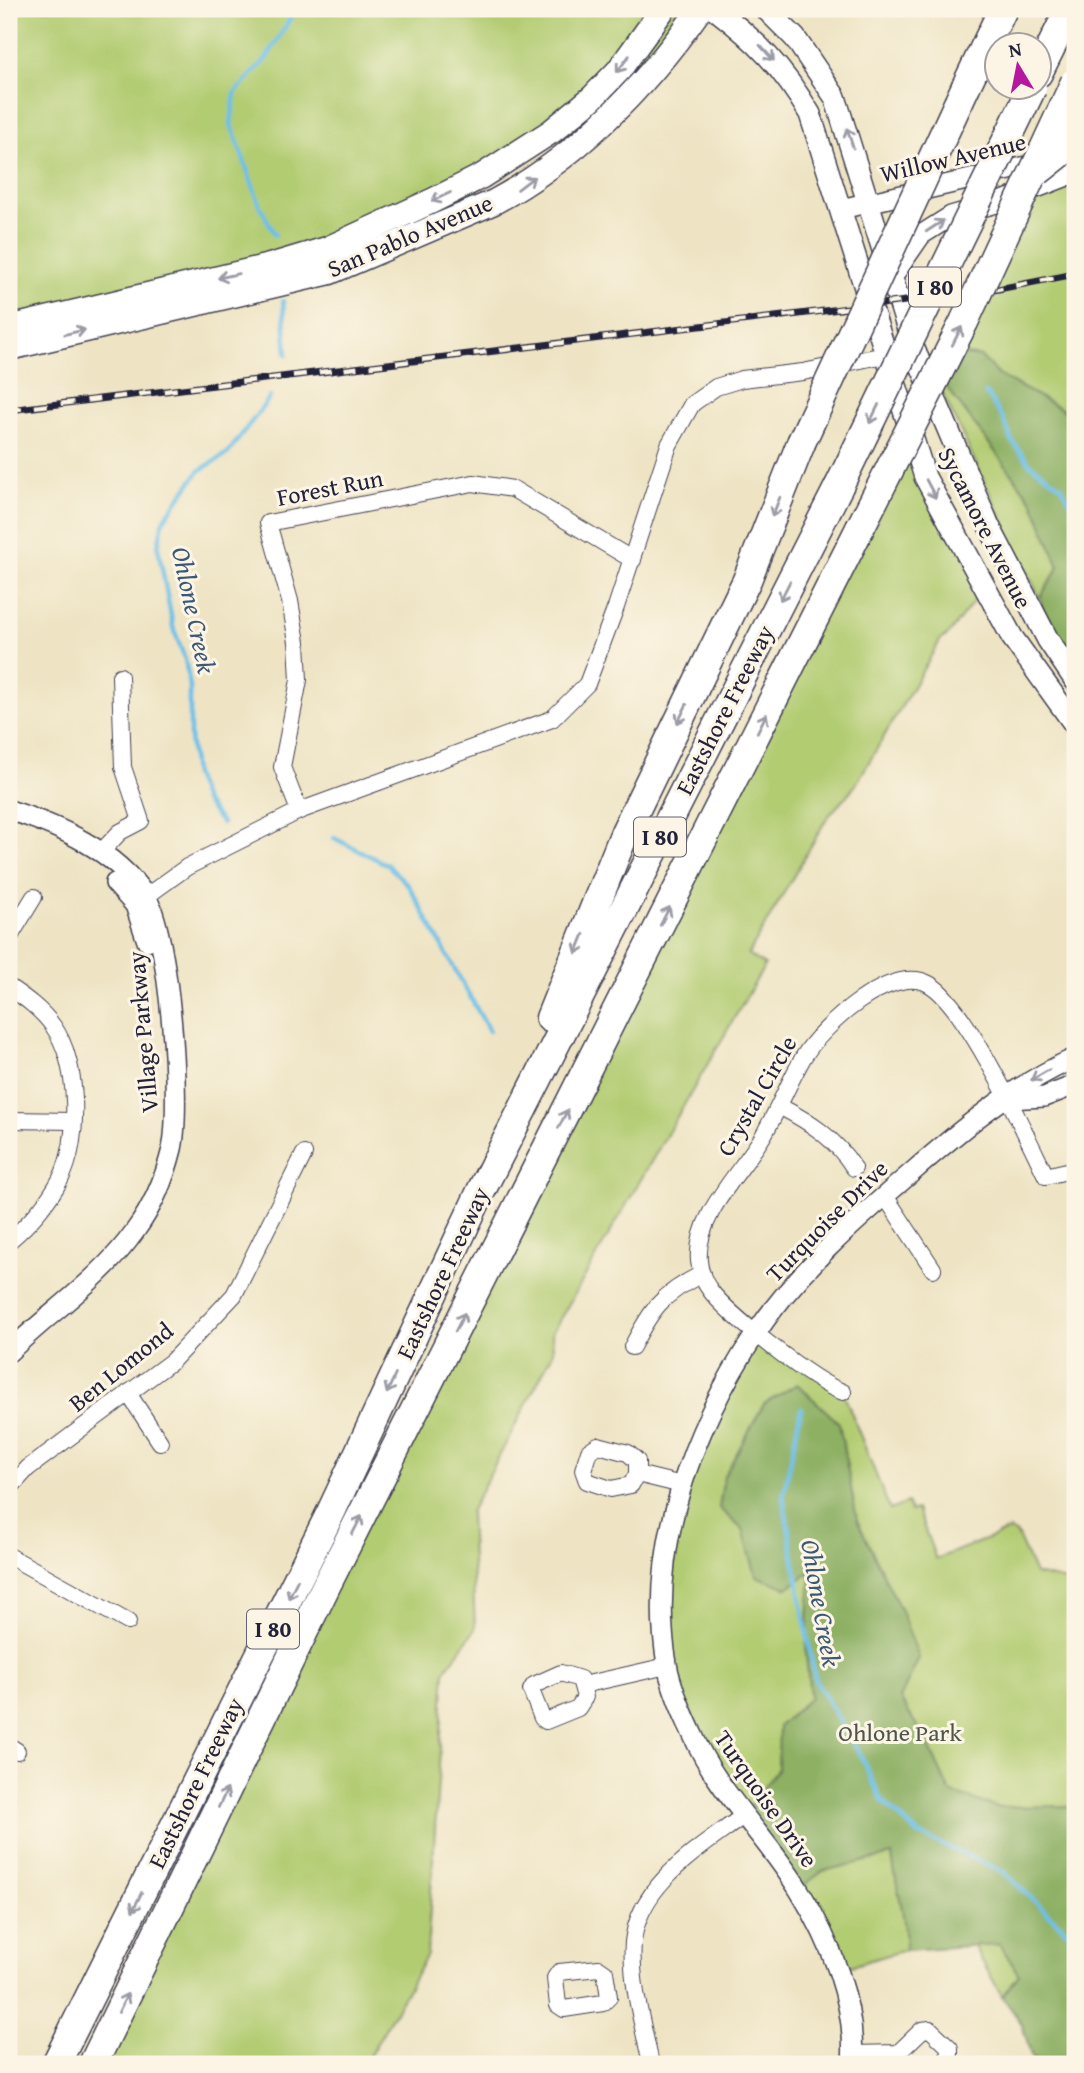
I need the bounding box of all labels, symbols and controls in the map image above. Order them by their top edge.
north arrow [982,32,1052,102]
text: N [1006,34,1024,64]
one-way arrow [759,44,775,62]
one-way arrow [615,54,630,73]
street label: Willow Avenue [877,124,1029,191]
one-way arrow [843,127,855,149]
one-way arrow [516,175,534,190]
street label: San Pablo Avenue [322,185,498,286]
one-way arrow [430,191,451,204]
one-way arrow [925,219,945,233]
road number: I 80 [909,268,961,306]
one-way arrow [217,270,240,283]
one-way arrow [63,325,86,338]
one-way arrow [950,326,964,347]
one-way arrow [866,403,880,424]
street label: Sycamore Avenue [930,441,1041,615]
street label: Forest Run [274,460,386,515]
one-way arrow [924,478,938,498]
one-way arrow [769,495,782,517]
water label: Ohlone Creek [162,543,227,677]
one-way arrow [778,580,792,601]
street label: Eastshore Freeway [667,619,783,801]
one-way arrow [675,703,688,724]
one-way arrow [756,713,770,734]
road number: I 80 [634,818,686,856]
one-way arrow [659,906,673,927]
one-way arrow [572,932,585,954]
street label: Village Parkway [118,950,167,1114]
street label: Crystal Circle [708,1029,805,1162]
one-way arrow [1030,1069,1050,1083]
one-way arrow [556,1109,570,1130]
street label: Turquoise Drive [758,1152,896,1290]
street label: Eastshore Freeway [387,1181,498,1365]
one-way arrow [453,1312,467,1333]
street label: Ben Lomond [61,1313,181,1420]
one-way arrow [384,1373,397,1394]
one-way arrow [351,1515,365,1536]
water label: Ohlone Creek [791,1536,852,1670]
one-way arrow [285,1578,299,1599]
road number: I 80 [247,1610,299,1648]
street label: Eastshore Freeway [139,1691,252,1874]
park label: Ohlone Park [838,1715,963,1750]
street label: Turquoise Drive [706,1723,827,1874]
one-way arrow [216,1788,230,1809]
one-way arrow [129,1891,143,1912]
one-way arrow [117,1993,130,2014]

